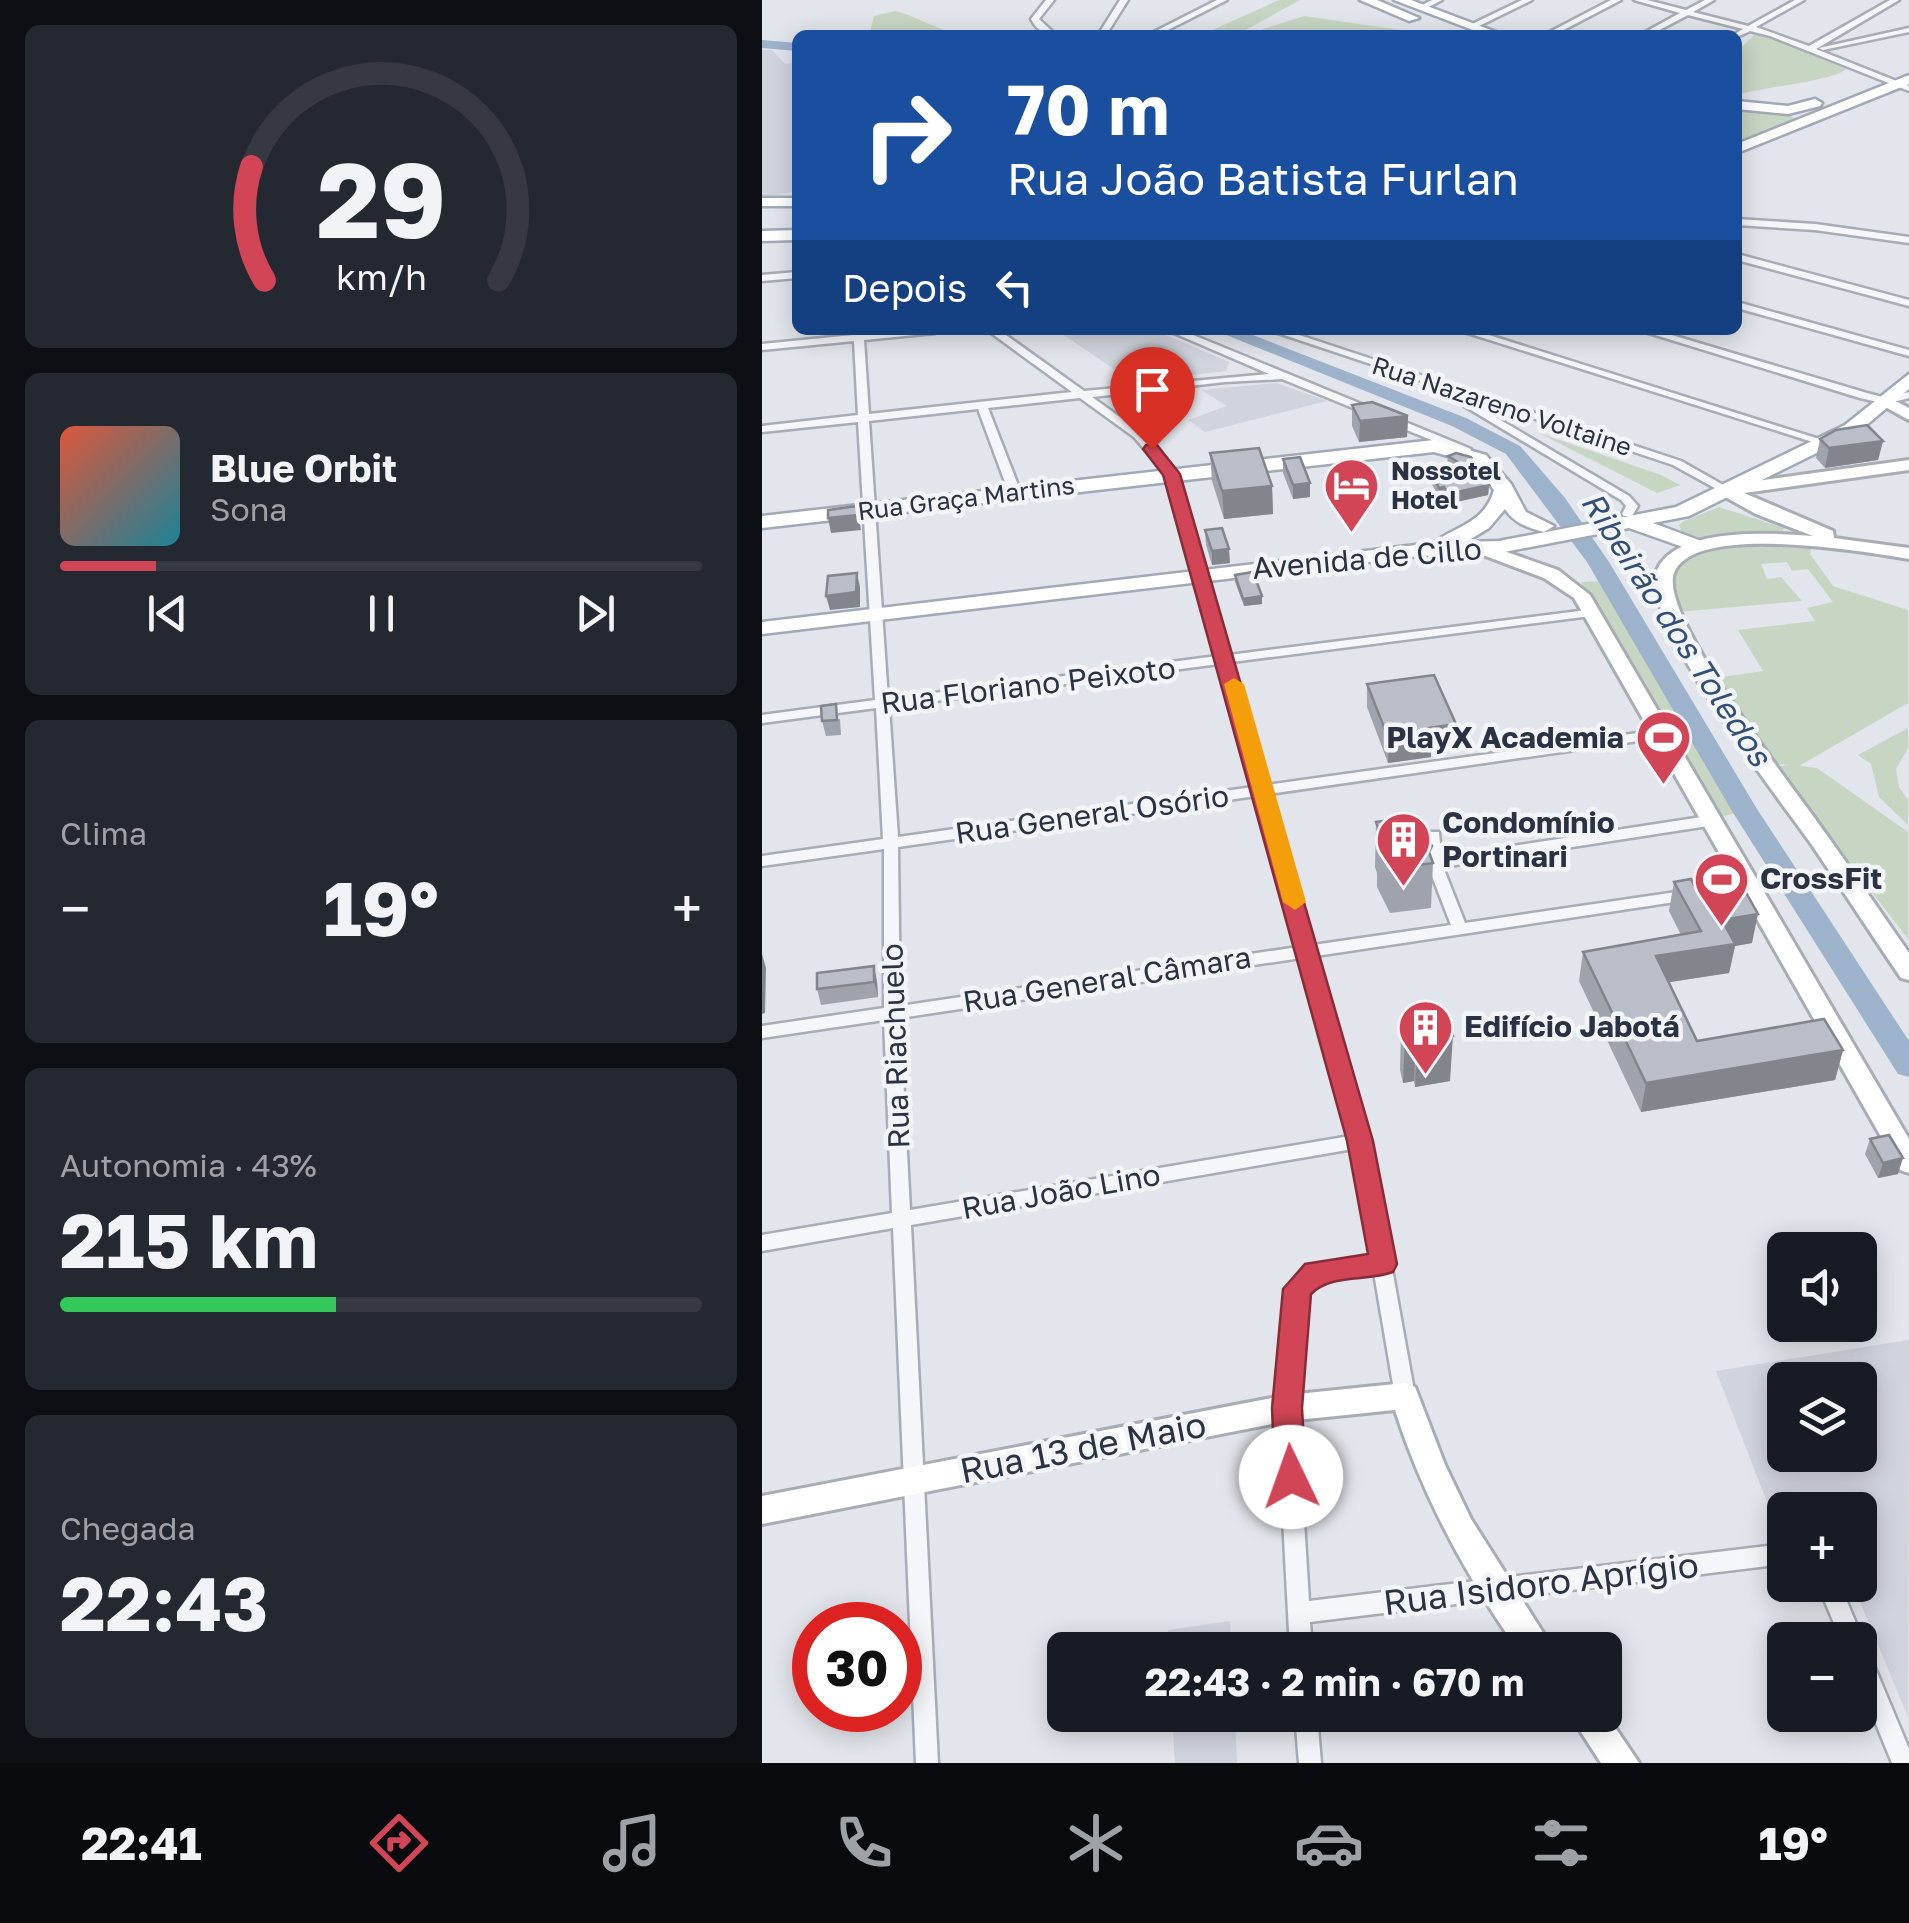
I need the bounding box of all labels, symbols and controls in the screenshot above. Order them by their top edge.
text: 70 m [1007,66,1169,150]
icon: right [842,70,972,200]
text: 29 [316,136,446,261]
text: Rua João Batista Furlan [1007,151,1519,205]
text: km/h [336,255,426,298]
icon: left [987,260,1042,315]
text: Depois [842,265,967,310]
pin [1110,347,1195,450]
street label: Rua Nazareno Voltaine [1368,349,1636,462]
icon: arrive [1125,362,1180,417]
text: Blue Orbit [210,445,397,490]
hotel icon: Nossotel Hotel [1322,455,1382,534]
place label: Nossotel Hotel [1391,455,1501,515]
street label: Rua Graça Martins [856,469,1076,526]
water label: Ribeirão dos Toledos [1574,484,1781,774]
text: Sona [210,490,287,528]
street label: Avenida de Cillo [1251,530,1483,586]
icon: previous [140,586,195,641]
icon: pause [354,586,409,641]
icon: next [568,586,623,641]
street label: Rua Floriano Peixoto [878,649,1177,721]
sports icon: PlayX Academia [1633,708,1693,787]
place label: PlayX Academia [1386,719,1624,755]
street label: Rua General Osório [953,777,1231,851]
place label: Condomínio Portinari [1442,804,1615,874]
building icon: Condomínio Portinari [1373,810,1433,889]
text: Clima [60,814,147,852]
sports icon: CrossFit [1691,849,1751,928]
place label: CrossFit [1760,860,1882,896]
text: 19° [323,862,439,953]
text: − [60,875,90,941]
text: + [672,875,702,941]
street label: Rua General Câmara [960,938,1254,1020]
street label: Rua Riachuelo [873,943,917,1149]
building icon: Edifício Jabotá [1395,997,1455,1076]
place label: Edifício Jabotá [1464,1008,1680,1044]
text: Autonomia · 43% [60,1146,317,1184]
street label: Rua João Lino [959,1156,1163,1226]
text: 215 km [60,1194,318,1285]
map controls [1767,1232,1877,1732]
button: sound [1767,1232,1877,1342]
button: layers [1767,1362,1877,1472]
street label: Rua 13 de Maio [956,1403,1209,1491]
position arrow [1239,1425,1343,1529]
button: + [1767,1492,1877,1602]
text: Chegada [60,1509,196,1547]
street label: Rua Isidoro Aprígio [1381,1543,1701,1623]
text: 22:43 [60,1557,268,1648]
speed limit sign: 30 [792,1602,922,1732]
button: − [1767,1622,1877,1732]
text: 22:43 · 2 min · 670 m [1145,1659,1524,1704]
icon: directions [364,1808,434,1878]
icon: music [597,1808,667,1878]
icon: phone [829,1808,899,1878]
icon: climate [1061,1808,1131,1878]
icon: car [1294,1808,1364,1878]
icon: filters [1526,1808,1596,1878]
text: 22:41 [81,1816,202,1870]
text: 19° [1758,1816,1828,1870]

